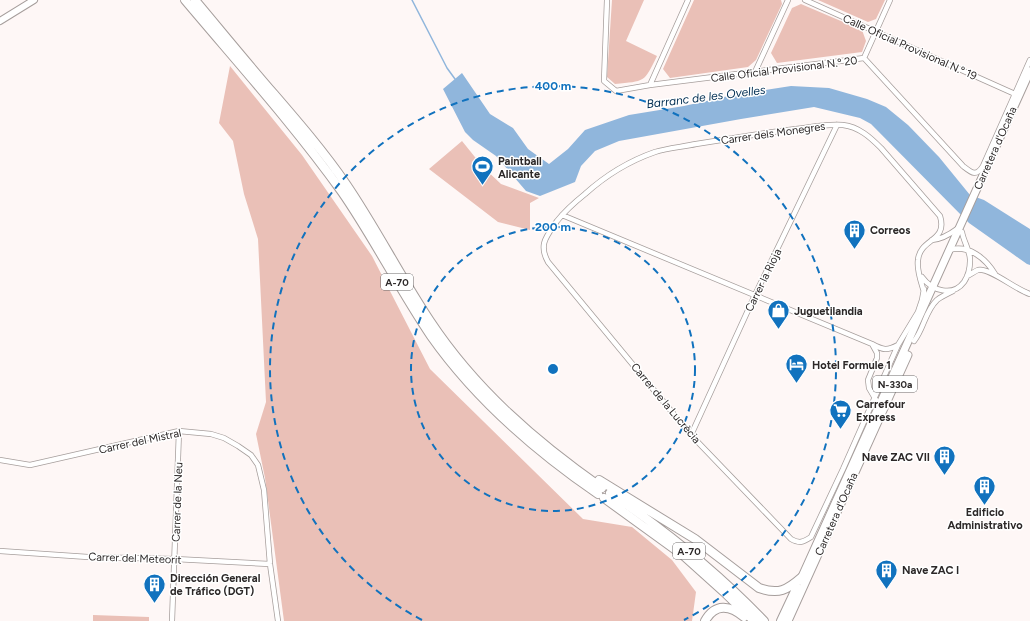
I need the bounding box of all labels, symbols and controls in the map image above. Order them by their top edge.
street label: Calle Oficial Provisional N.º 19 [841,12,979,83]
street label: Calle Oficial Provisional N.º 20 [710,54,858,85]
text: 400 m [535,79,571,93]
water label: Barranc de les Ovelles [646,83,767,111]
street label: Carretera d'Ocaña [971,105,1020,192]
street label: Carrer dels Monegres [720,120,826,147]
sports icon: Paintball Alicante [469,154,495,187]
place label: Paintball Alicante [498,155,542,181]
building icon: Correos [841,217,867,250]
text: 200 m [535,220,571,234]
place label: Correos [870,224,910,237]
street label: Carrer la Rioja [743,247,784,314]
road number: A-70 [381,274,413,290]
shop icon: Juguetilandia [766,298,792,331]
place label: Juguetilandia [794,305,863,318]
hotel icon: Hotel Formule 1 [783,352,809,385]
place label: Hotel Formule 1 [812,359,891,372]
street label: Carrer de la Lucrècia [628,360,703,446]
centre of rings [546,362,560,376]
road number: N-330a [873,376,917,392]
supermarket icon: Carrefour Express [827,397,853,430]
place label: Carrefour Express [856,398,906,424]
street label: Carrer del Mistral [98,426,182,457]
building icon: Nave ZAC VII [932,444,958,477]
place label: Nave ZAC VII [862,451,930,464]
street label: Carrer de la Neu [170,462,185,542]
street label: Carretera d'Ocaña [812,471,861,558]
building icon: Edificio Administrativo [972,473,998,506]
place label: Edificio Administrativo [947,506,1023,532]
road number: A-70 [673,543,705,559]
street label: Carrer del Meteorit [88,550,182,567]
building icon: Nave ZAC I [874,557,900,590]
place label: Nave ZAC I [902,564,959,577]
building icon: Dirección General de Tráfico (DGT) [142,571,168,604]
place label: Dirección General de Tráfico (DGT) [170,572,261,598]

